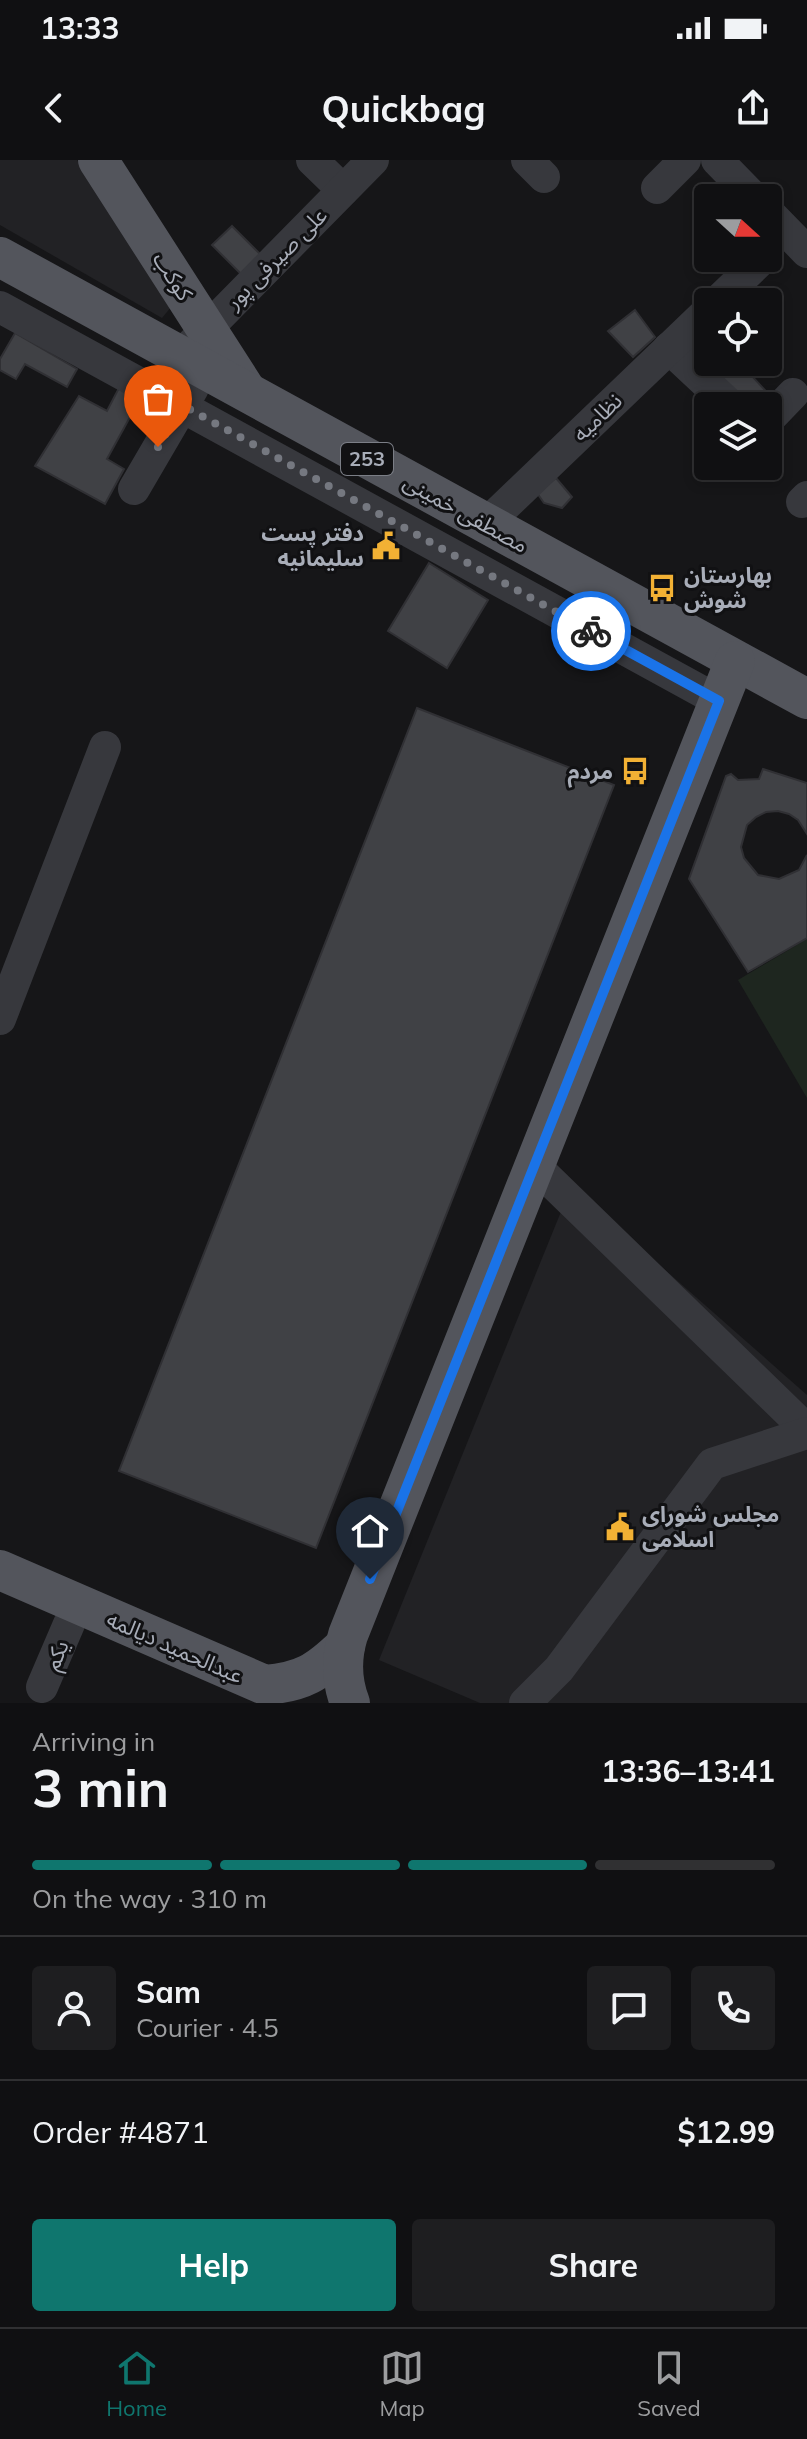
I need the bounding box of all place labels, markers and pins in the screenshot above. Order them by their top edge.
pin [124,365,192,447]
place label: دفتر پست سلیمانیه [261,519,364,572]
public building icon: دفتر پست سلیمانیه [371,531,401,561]
place label: بهارستان شوش [684,561,772,614]
bus stop icon: بهارستان شوش [647,573,677,603]
bus stop icon: مردم [620,756,650,786]
place label: مردم [568,757,613,788]
pin [336,1497,404,1579]
place label: مجلس شورای اسلامی [642,1500,779,1553]
public building icon: مجلس شورای اسلامی [605,1512,635,1542]

